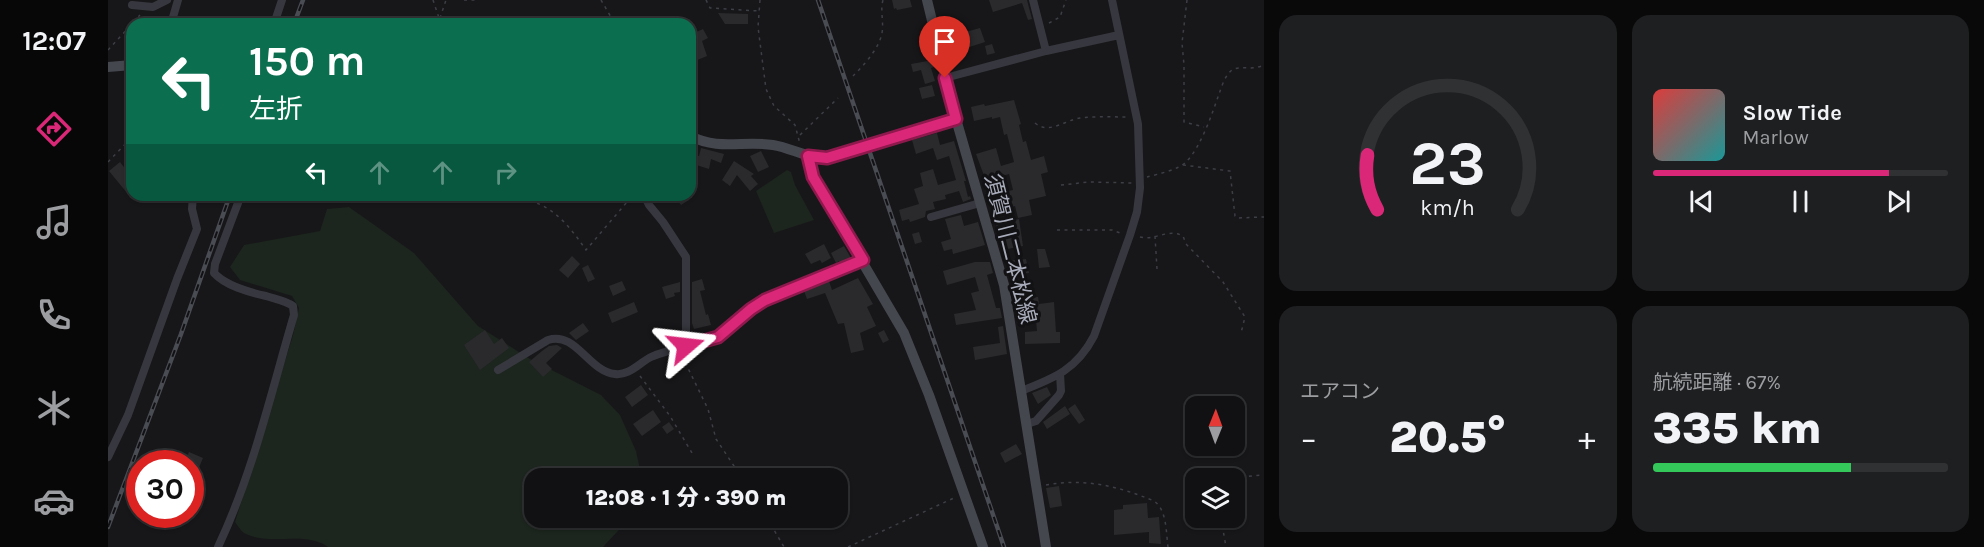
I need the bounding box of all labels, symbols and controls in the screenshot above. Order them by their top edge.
pin [919,16,970,78]
text: 12:07 [22,25,86,57]
icon: arrive [928,25,961,58]
text: 150 m [249,36,365,86]
icon: left [150,42,228,120]
text: 左折 [249,93,303,125]
text: Slow Tide [1743,100,1842,126]
icon: directions [33,108,75,150]
text: Marlow [1743,126,1809,149]
text: 23 [1409,127,1486,200]
icon: left [300,156,333,189]
icon: ahead [363,156,396,189]
icon: ahead [426,156,459,189]
icon: right [489,156,522,189]
street label: 須賀川二本松線 [979,171,1041,327]
icon: previous [1685,185,1718,218]
icon: pause [1784,185,1817,218]
icon: next [1882,185,1915,218]
text: km/h [1421,196,1475,221]
icon: music [33,201,75,243]
icon: phone [33,294,75,336]
position arrow [654,314,718,378]
text: 航続距離 · 67% [1653,371,1781,394]
text: エアコン [1300,380,1380,403]
icon: climate [33,387,75,429]
north arrow [1185,396,1245,456]
map controls [1185,396,1245,528]
text: 335 km [1653,402,1822,454]
text: 20.5° [1389,411,1506,463]
text: − [1300,419,1317,457]
text: + [1578,419,1595,457]
speed limit sign: 30 [126,450,204,528]
button: layers [1185,468,1245,528]
icon: car [33,480,75,522]
text: 12:08 · 1 分 · 390 m [586,485,786,511]

